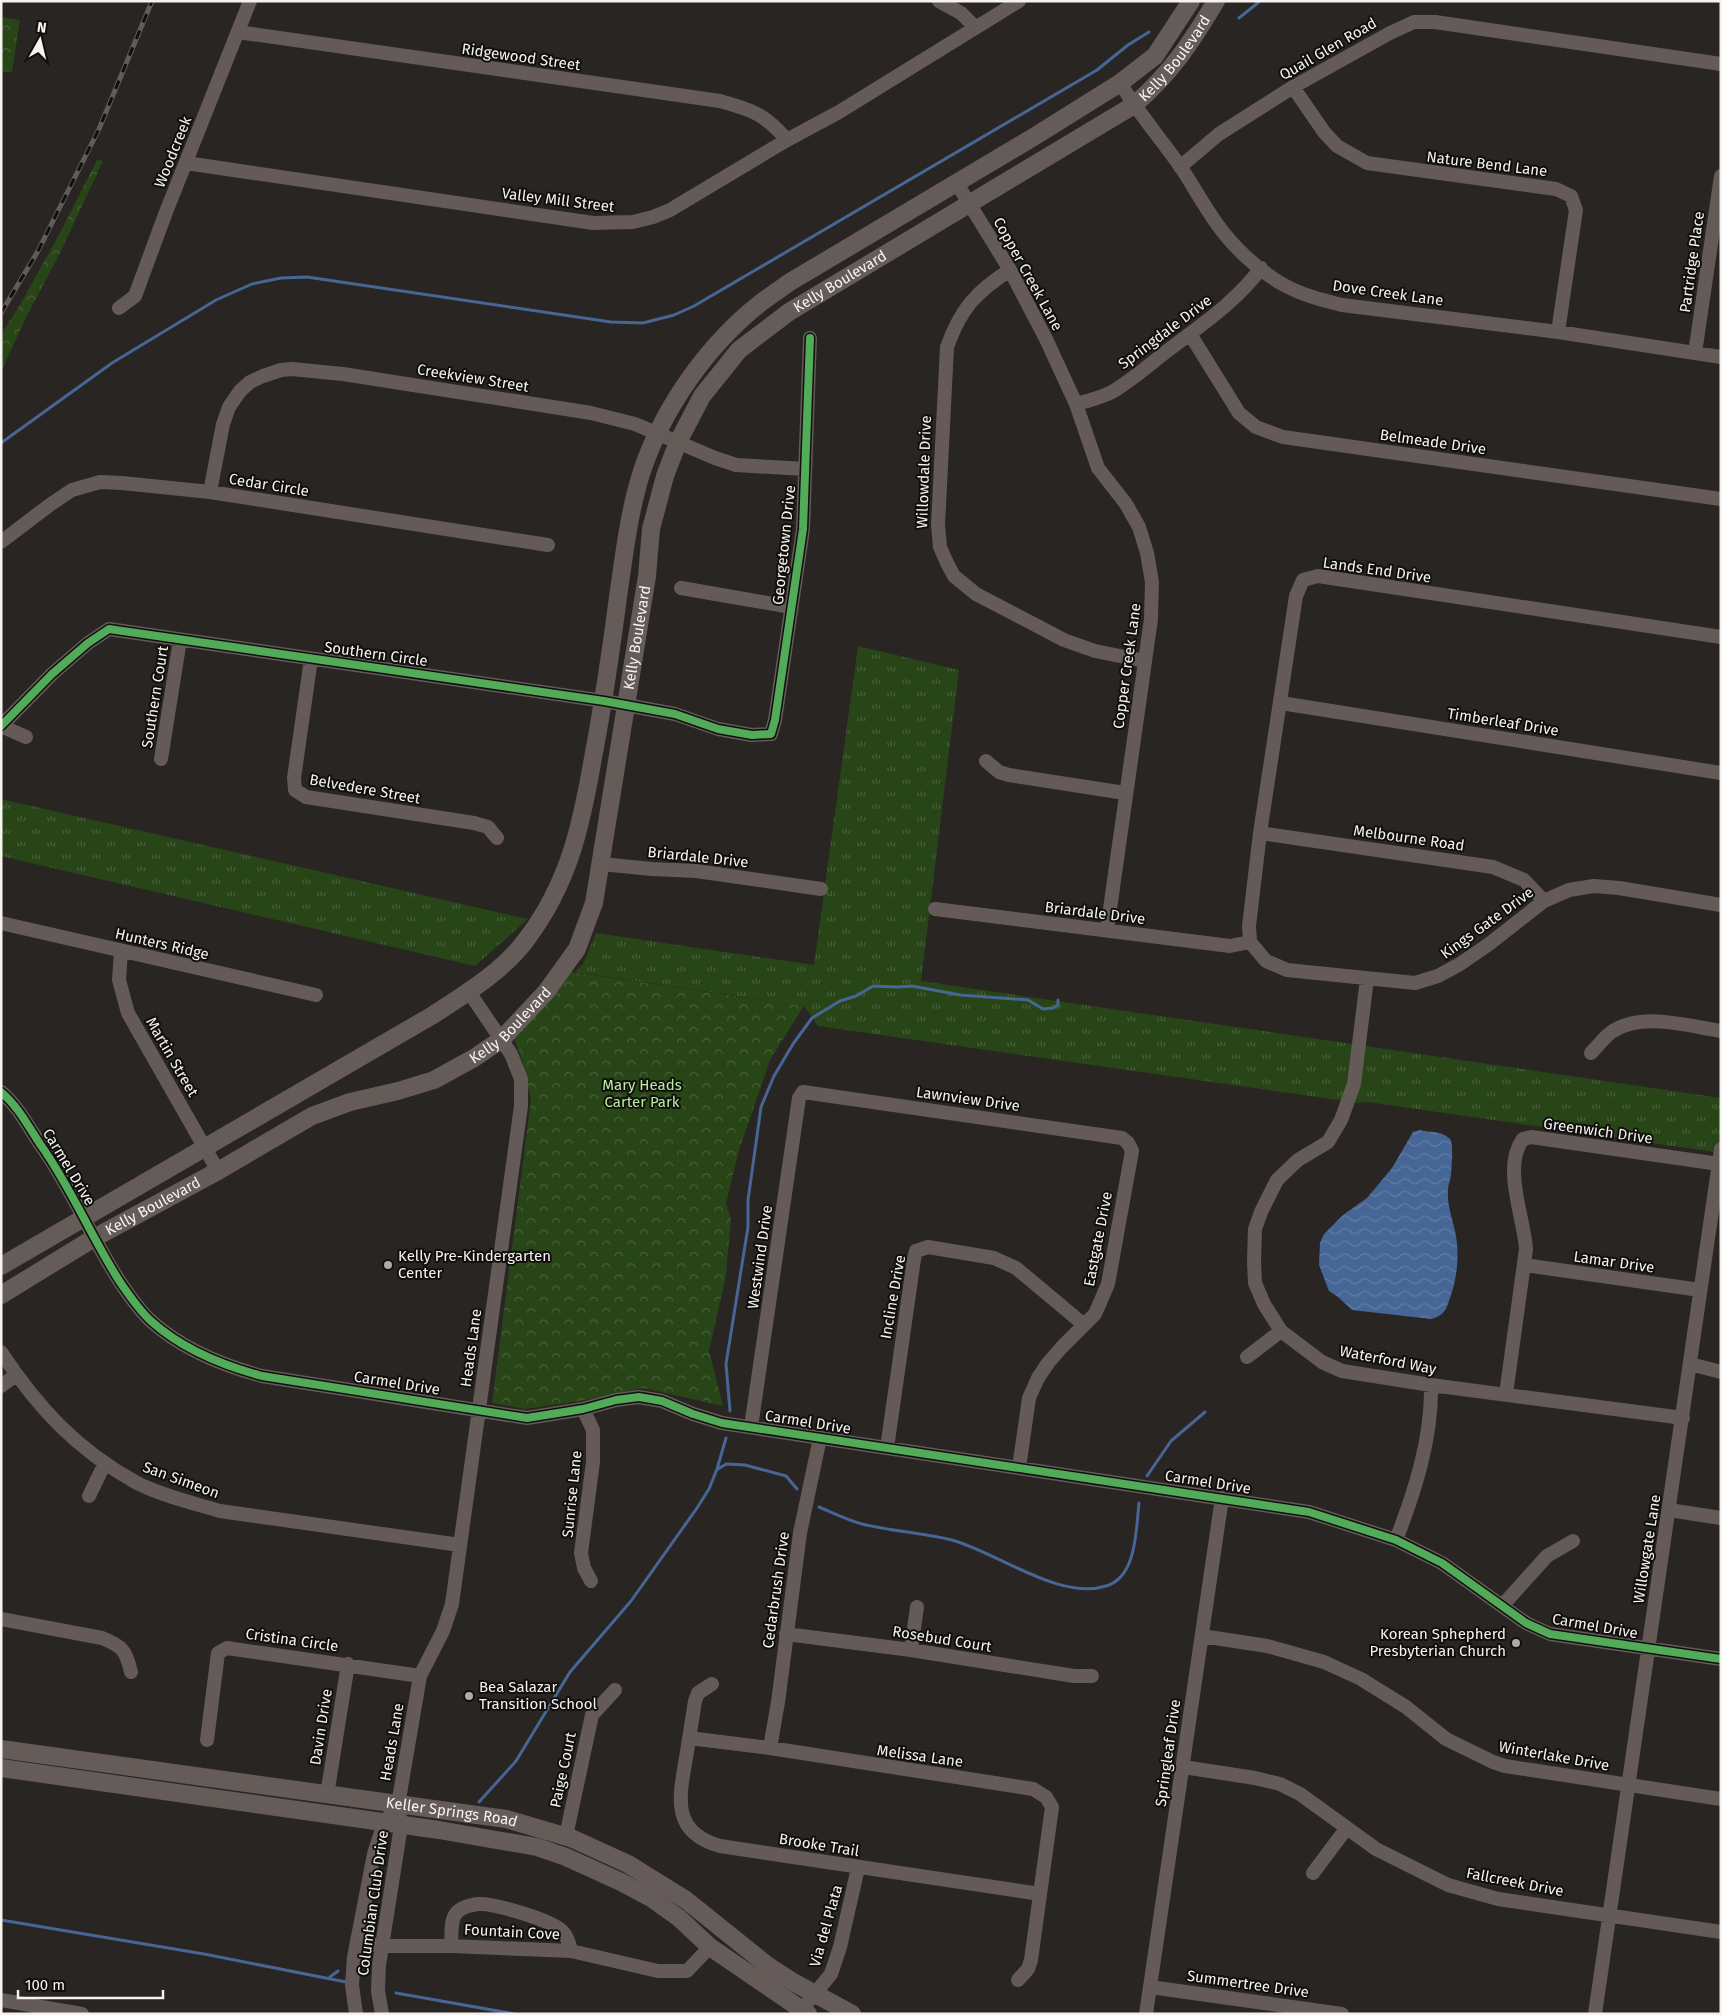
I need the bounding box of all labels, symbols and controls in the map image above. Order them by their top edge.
street label: Kelly Boulevard [1135,12,1214,105]
street label: Quail Glen Road [1276,14,1380,84]
north arrow [15,15,65,65]
text: N [36,19,48,37]
street label: Ridgewood Street [460,40,582,74]
street label: Woodcreek [151,113,196,190]
street label: Nature Bend Lane [1426,148,1548,180]
street label: Valley Mill Street [501,184,616,216]
street label: Partridge Place [1676,210,1708,314]
street label: Copper Creek Lane [989,214,1067,334]
street label: Kelly Boulevard [790,247,890,316]
street label: Dove Creek Lane [1331,276,1445,310]
street label: Springdale Drive [1115,291,1215,373]
street label: Creekview Street [416,360,531,396]
street label: Willowdale Drive [913,415,935,529]
street label: Belmeade Drive [1379,426,1487,458]
street label: Cedar Circle [228,470,310,500]
street label: Georgetown Drive [769,484,799,606]
street label: Lands End Drive [1322,554,1432,586]
street label: Kelly Boulevard [620,584,654,691]
street label: Copper Creek Lane [1109,602,1145,730]
street label: Southern Circle [323,638,429,670]
street label: Southern Court [138,644,172,749]
street label: Timberleaf Drive [1446,704,1560,740]
street label: Belvedere Street [308,770,422,808]
street label: Melbourne Road [1352,821,1466,855]
street label: Briardale Drive [647,843,749,871]
street label: Kings Gate Drive [1437,883,1537,963]
street label: Briardale Drive [1044,898,1146,928]
street label: Hunters Ridge [113,924,211,964]
street label: Kelly Boulevard [466,983,555,1068]
street label: Martin Street [142,1014,202,1100]
park label: Mary Heads Carter Park [602,1076,682,1111]
street label: Lawnview Drive [915,1083,1021,1115]
street label: Greenwich Drive [1542,1114,1654,1148]
street label: Carmel Drive [39,1125,99,1209]
street label: Kelly Boulevard [102,1173,204,1239]
street label: Eastgate Drive [1080,1190,1116,1288]
street label: Westwind Drive [744,1204,776,1310]
place label: Kelly Pre-Kindergarten Center [398,1247,551,1282]
street label: Lamar Drive [1572,1247,1656,1277]
street label: Incline Drive [877,1254,909,1340]
marker: Kelly Pre-Kindergarten Center [382,1259,394,1271]
street label: Heads Lane [457,1308,485,1388]
street label: Waterford Way [1338,1342,1439,1378]
street label: Carmel Drive [353,1367,441,1399]
street label: Carmel Drive [764,1406,852,1438]
street label: Sunrise Lane [558,1450,586,1538]
street label: San Simeon [140,1458,222,1502]
street label: Carmel Drive [1164,1466,1252,1498]
street label: Willowgate Lane [1629,1493,1665,1605]
street label: Cedarbrush Drive [759,1531,793,1649]
street label: Carmel Drive [1551,1610,1639,1642]
street label: Rosebud Court [891,1622,993,1656]
street label: Cristina Circle [244,1625,340,1655]
place label: Korean Sphepherd Presbyterian Church [1369,1625,1506,1660]
marker: Korean Sphepherd Presbyterian Church [1510,1637,1522,1649]
place label: Bea Salazar Transition School [479,1678,598,1713]
street label: Davin Drive [306,1688,336,1766]
marker: Bea Salazar Transition School [463,1690,475,1702]
street label: Springleaf Drive [1152,1698,1184,1808]
street label: Heads Lane [376,1702,408,1782]
street label: Paige Court [546,1730,580,1809]
street label: Winterlake Drive [1497,1737,1611,1775]
street label: Melissa Lane [876,1741,964,1771]
street label: Keller Springs Road [385,1793,520,1831]
street label: Columbian Club Drive [354,1829,392,1977]
street label: Brooke Trail [778,1830,861,1860]
street label: Fallcreek Drive [1465,1864,1565,1900]
street label: Via del Plata [806,1883,846,1969]
street label: Fountain Cove [464,1921,560,1943]
street label: Summertree Drive [1186,1967,1310,2001]
scale bar [18,1968,162,2000]
text: 100 m [25,1976,65,1994]

